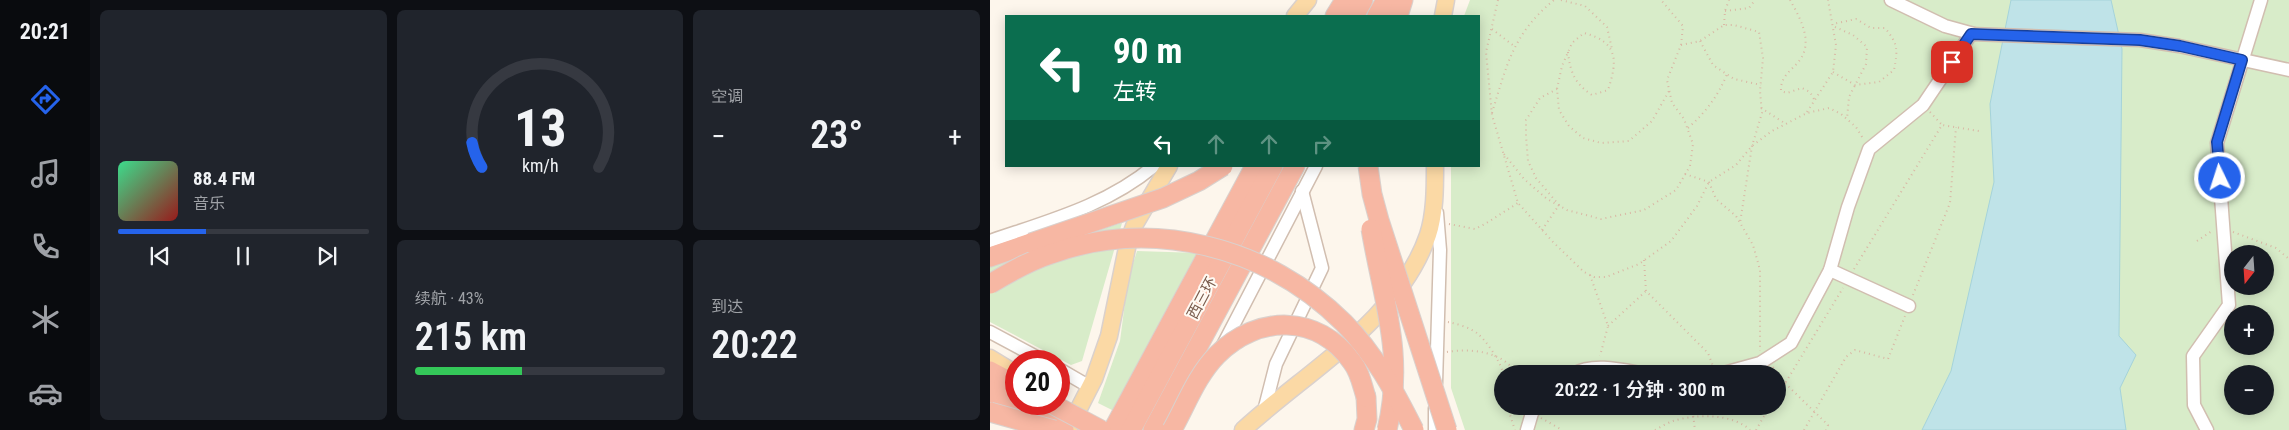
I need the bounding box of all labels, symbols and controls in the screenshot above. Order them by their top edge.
text: 20:21 [20,19,70,44]
text: 90 m [1113,31,1182,72]
icon: left [1030,35,1095,100]
pin [1931,41,1973,83]
icon: arrive [1938,48,1966,76]
text: 左转 [1113,79,1157,104]
icon: directions [28,82,63,117]
text: 空调 [711,87,743,106]
text: 13 [514,98,566,159]
text: 23° [810,113,863,157]
text: − [711,120,725,153]
text: + [948,120,962,153]
icon: left [1149,130,1177,158]
icon: ahead [1202,130,1230,158]
icon: ahead [1255,130,1283,158]
icon: right [1308,130,1336,158]
position arrow [2193,151,2245,203]
text: km/h [522,155,558,176]
icon: music [28,156,63,191]
text: 88.4 FM [193,167,255,190]
text: 音乐 [193,194,225,213]
icon: phone [28,229,63,264]
icon: previous [146,242,174,270]
icon: pause [229,242,257,270]
icon: next [313,242,341,270]
north arrow [2224,245,2274,295]
map controls [2224,245,2274,415]
street label: 西三环 [1183,274,1221,322]
text: 续航 · 43% [415,289,484,308]
text: 到达 [711,297,743,316]
icon: climate [28,302,63,337]
button: + [2224,305,2274,355]
text: 215 km [415,315,527,359]
text: 20:22 [711,323,798,367]
speed limit sign: 20 [1005,350,1070,415]
button: − [2224,365,2274,415]
icon: car [28,376,63,411]
text: 20:22 · 1 分钟 · 300 m [1555,378,1725,401]

